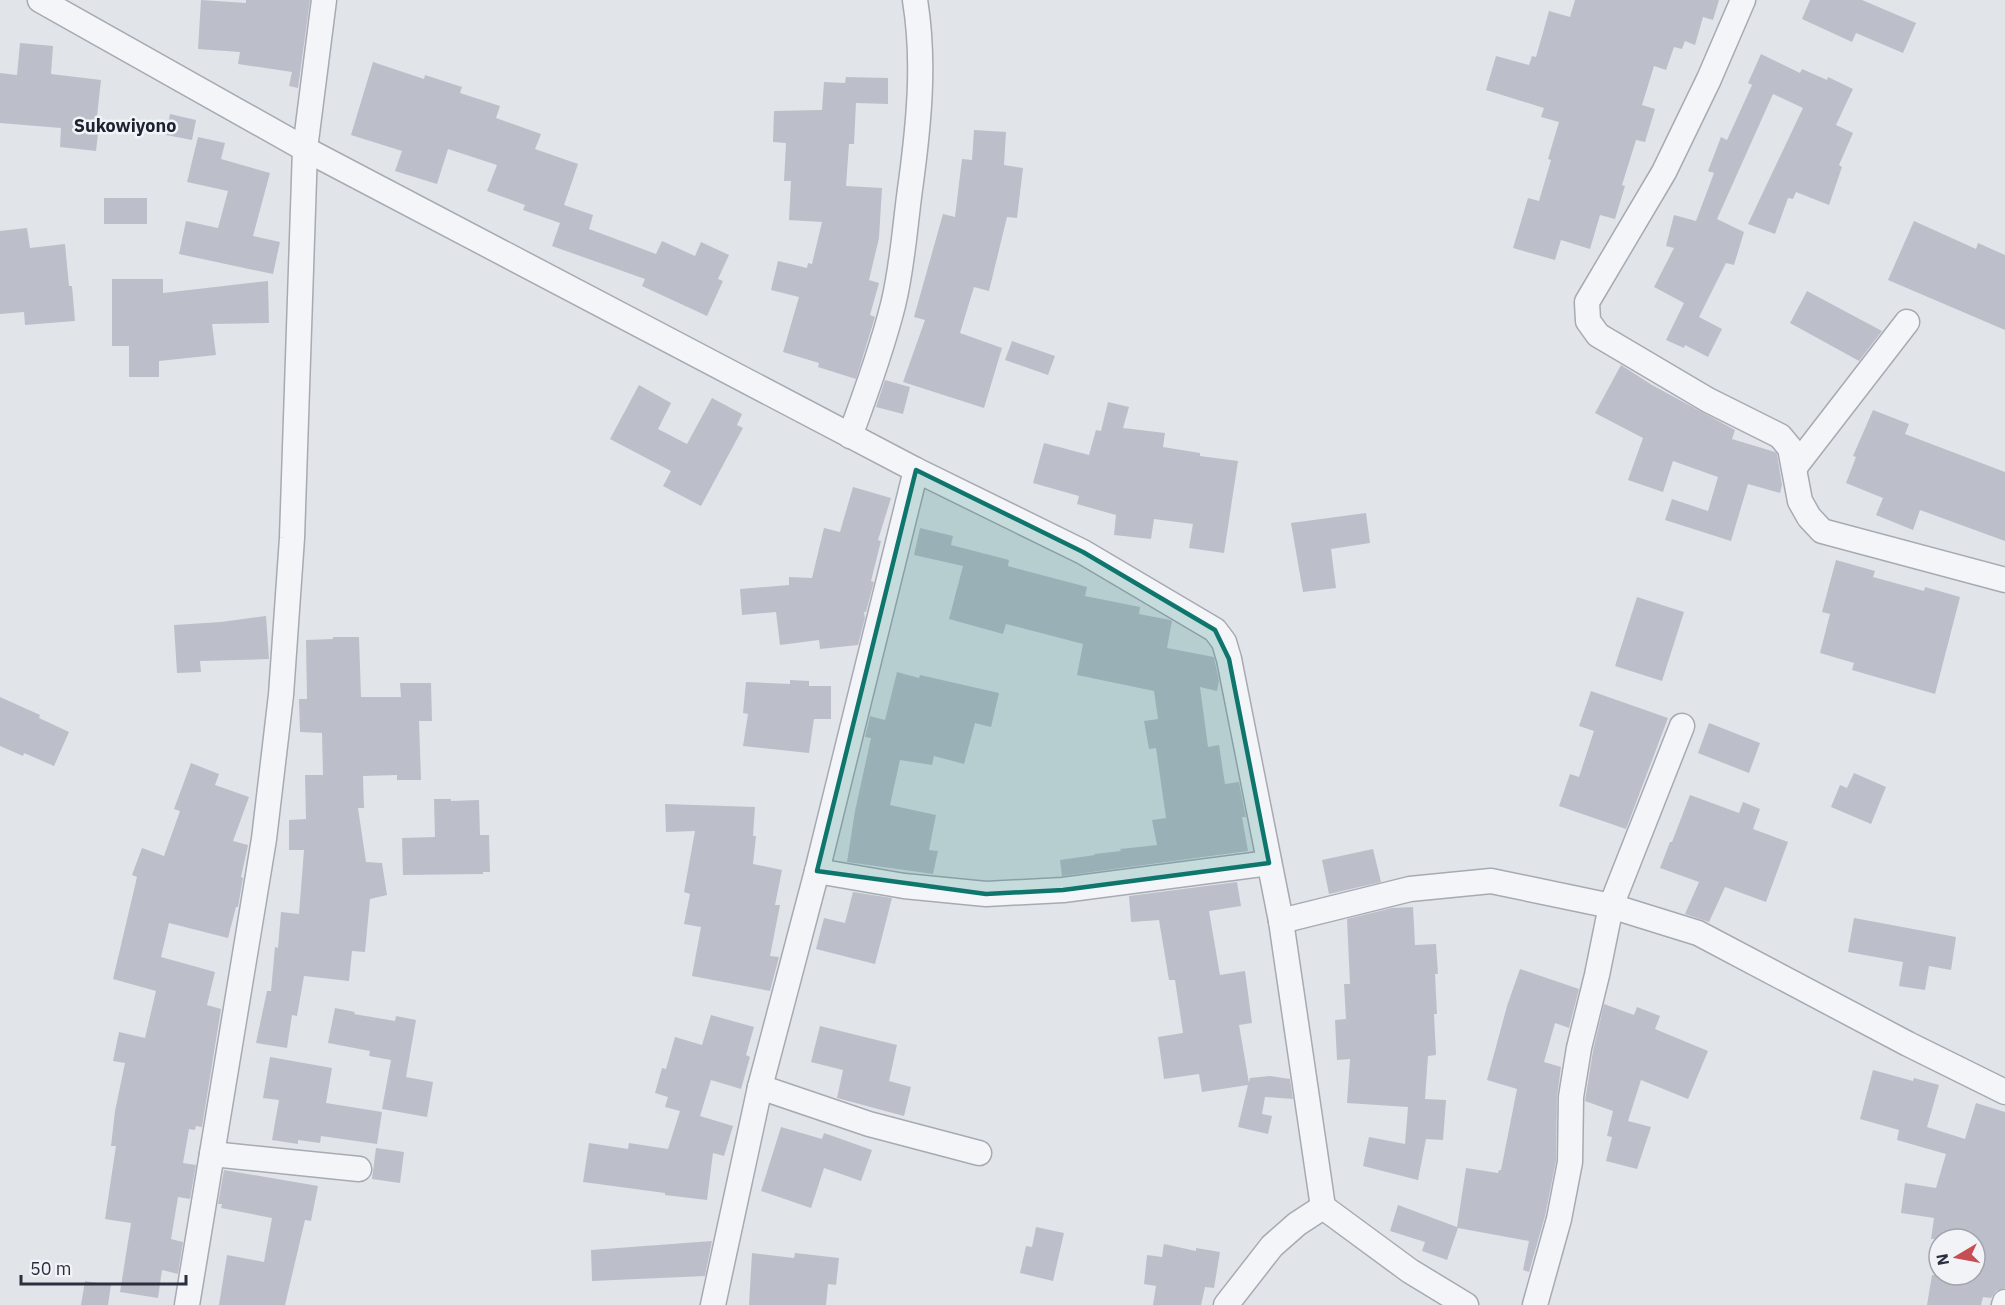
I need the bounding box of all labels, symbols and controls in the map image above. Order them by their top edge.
district label: Sukowiyono [74,114,176,137]
north arrow [1927,1227,1987,1287]
scale bar [21,1248,186,1286]
text: N [1931,1252,1953,1267]
text: 50 m [30,1257,72,1280]

